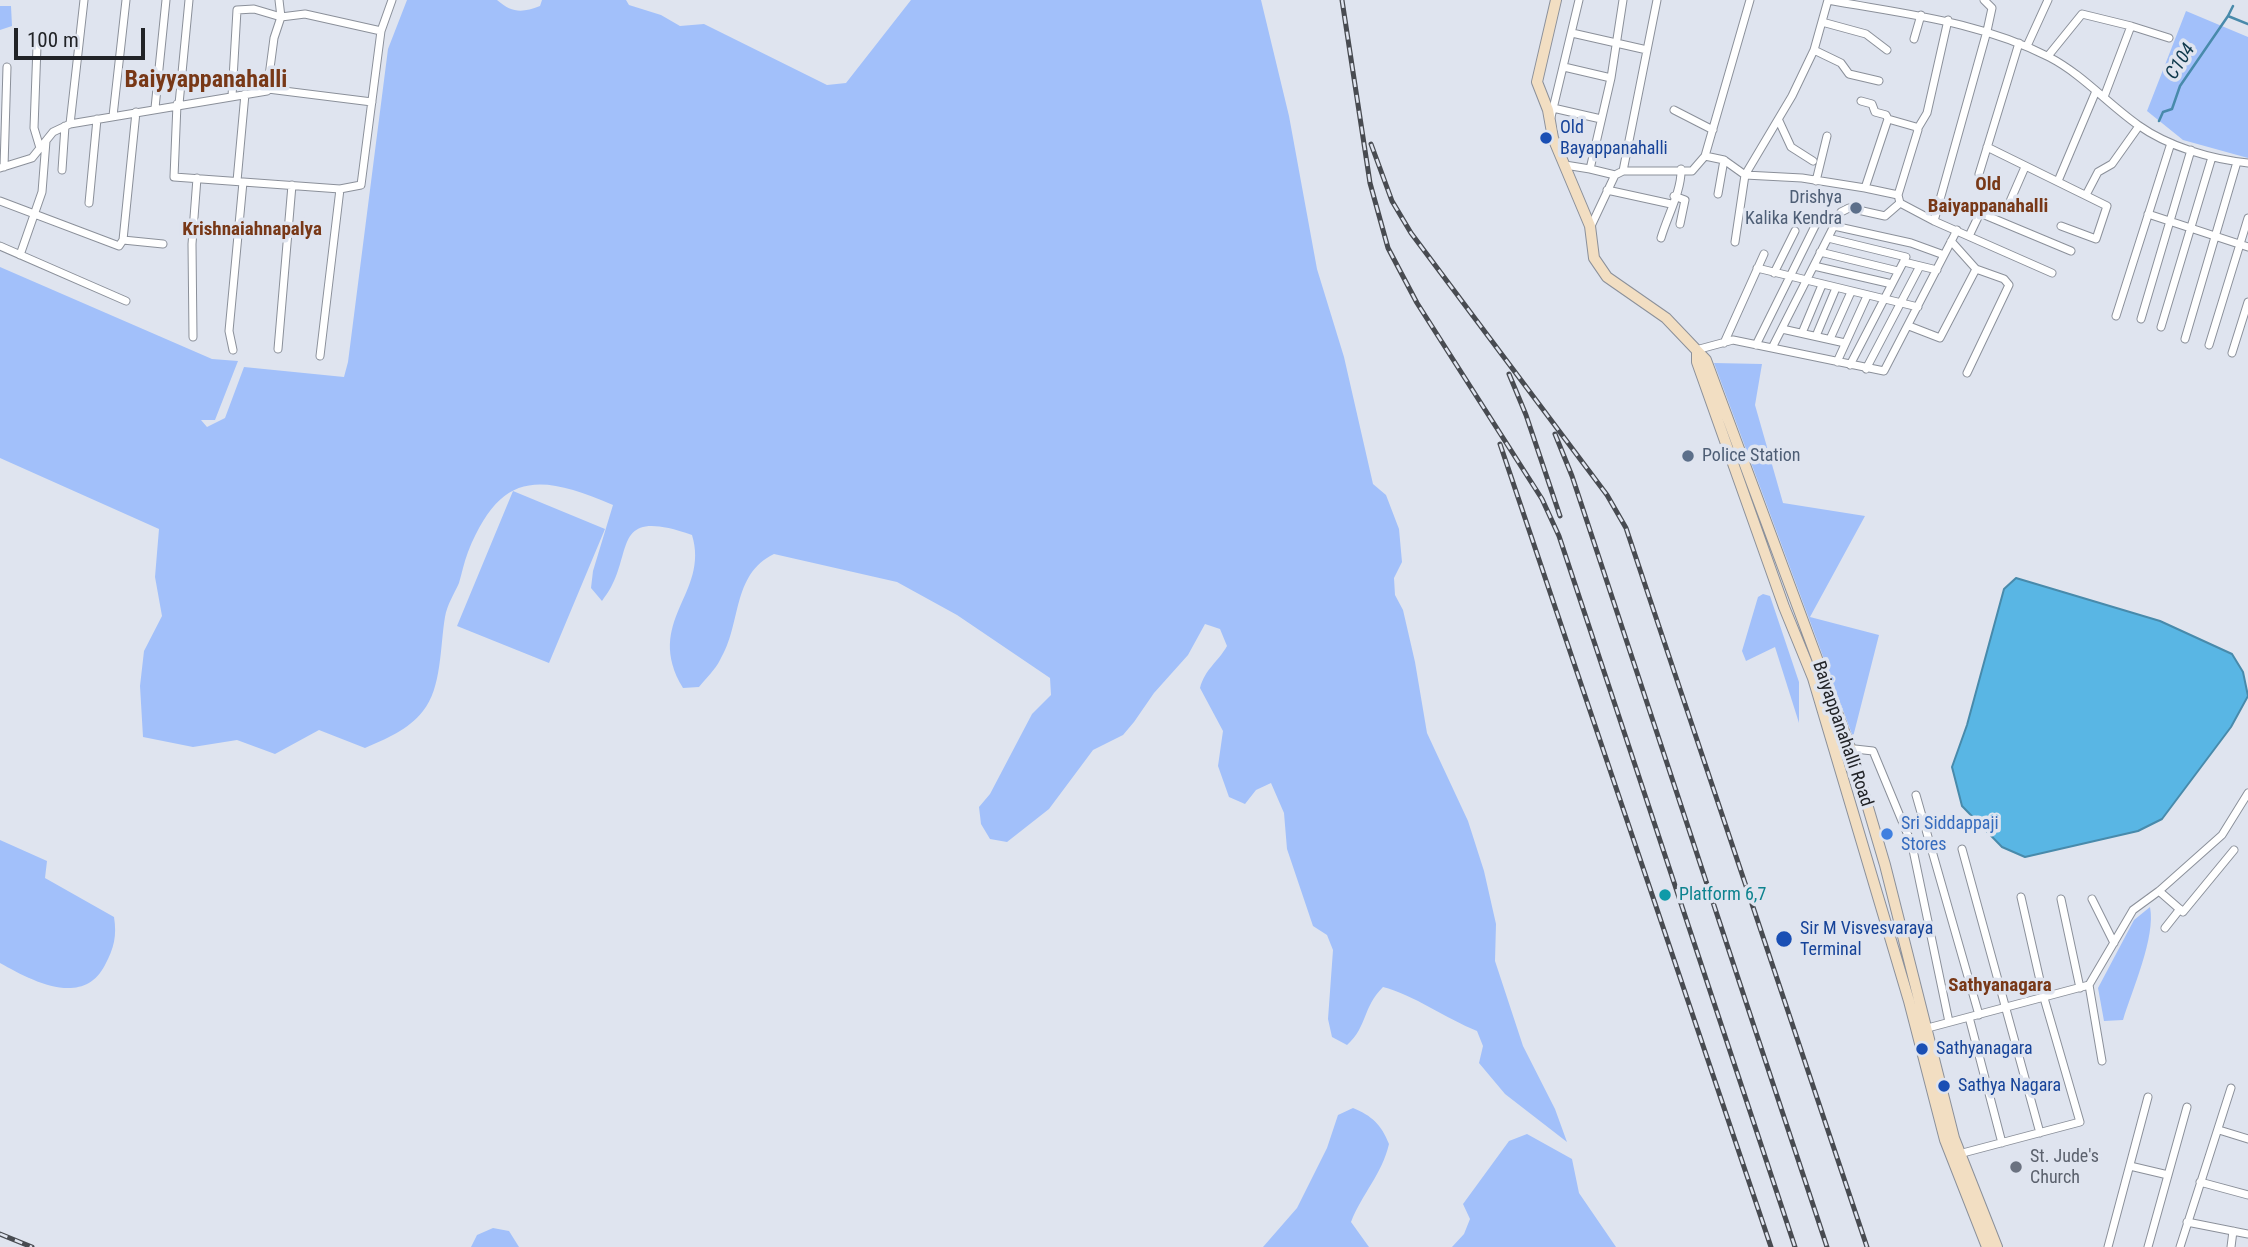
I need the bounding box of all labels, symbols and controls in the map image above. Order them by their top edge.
scale bar [18,14,149,58]
text: 100 m [27,28,79,52]
water label: C104 [2161,40,2201,84]
district label: Baiyyappanahalli [125,67,287,95]
place label: Old Bayappanahalli [1560,117,1668,160]
marker: Old Bayappanahalli [1538,130,1554,146]
district label: Old Baiyappanahalli [1928,174,2048,218]
place label: Drishya Kalika Kendra [1745,187,1842,230]
marker: Drishya Kalika Kendra [1848,200,1864,216]
district label: Krishnaiahnapalya [182,219,322,241]
place label: Police Station [1702,445,1801,467]
marker: Police Station [1680,448,1696,464]
street label: Baiyappanahalli Road [1807,659,1877,809]
place label: Sri Siddappaji Stores [1901,813,1999,856]
marker: Sri Siddappaji Stores [1879,826,1895,842]
place label: Platform 6,7 [1679,884,1766,906]
marker: Platform 6,7 [1657,887,1673,903]
place label: Sir M Visvesvaraya Terminal [1800,918,1933,960]
marker: Sir M Visvesvaraya Terminal [1774,929,1794,949]
district label: Sathyanagara [1948,975,2052,997]
place label: Sathyanagara [1936,1038,2033,1060]
marker: Sathyanagara [1914,1041,1930,1057]
place label: Sathya Nagara [1958,1075,2061,1097]
marker: Sathya Nagara [1936,1078,1952,1094]
place label: St. Jude's Church [2030,1146,2099,1188]
marker: St. Jude's Church [2008,1159,2024,1175]

